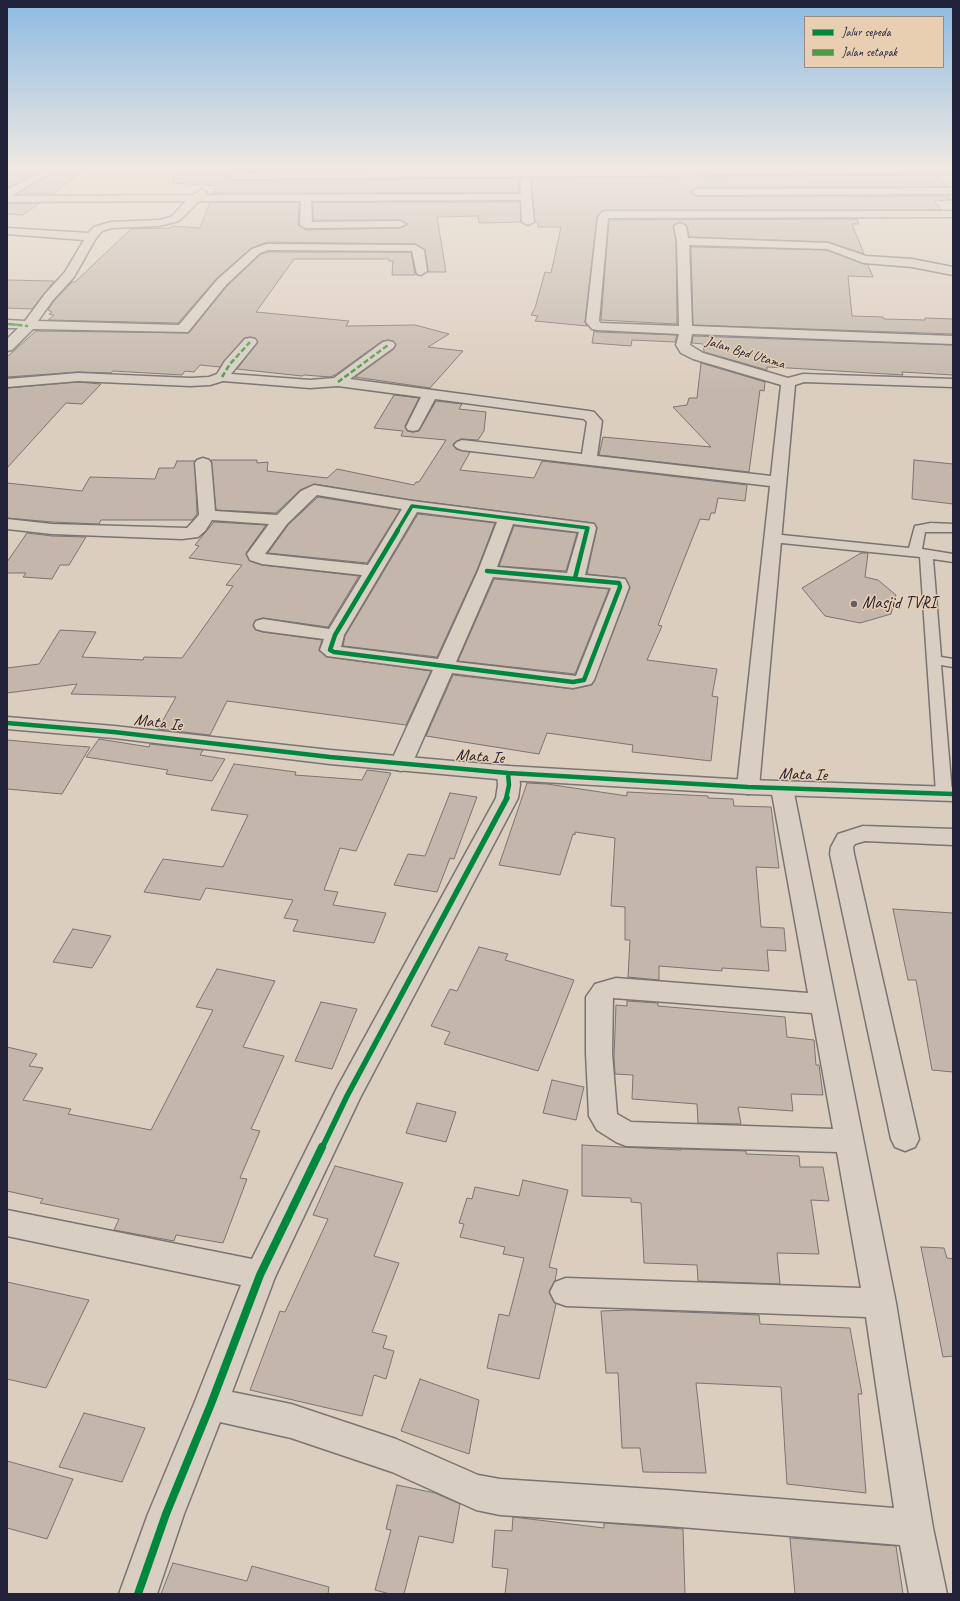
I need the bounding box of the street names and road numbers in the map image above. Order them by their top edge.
street label: Jalan Bpd Utama [703,333,787,373]
street label: Mata Ie [133,710,183,736]
street label: Mata Ie [455,745,505,769]
street label: Mata Ie [778,764,828,786]

